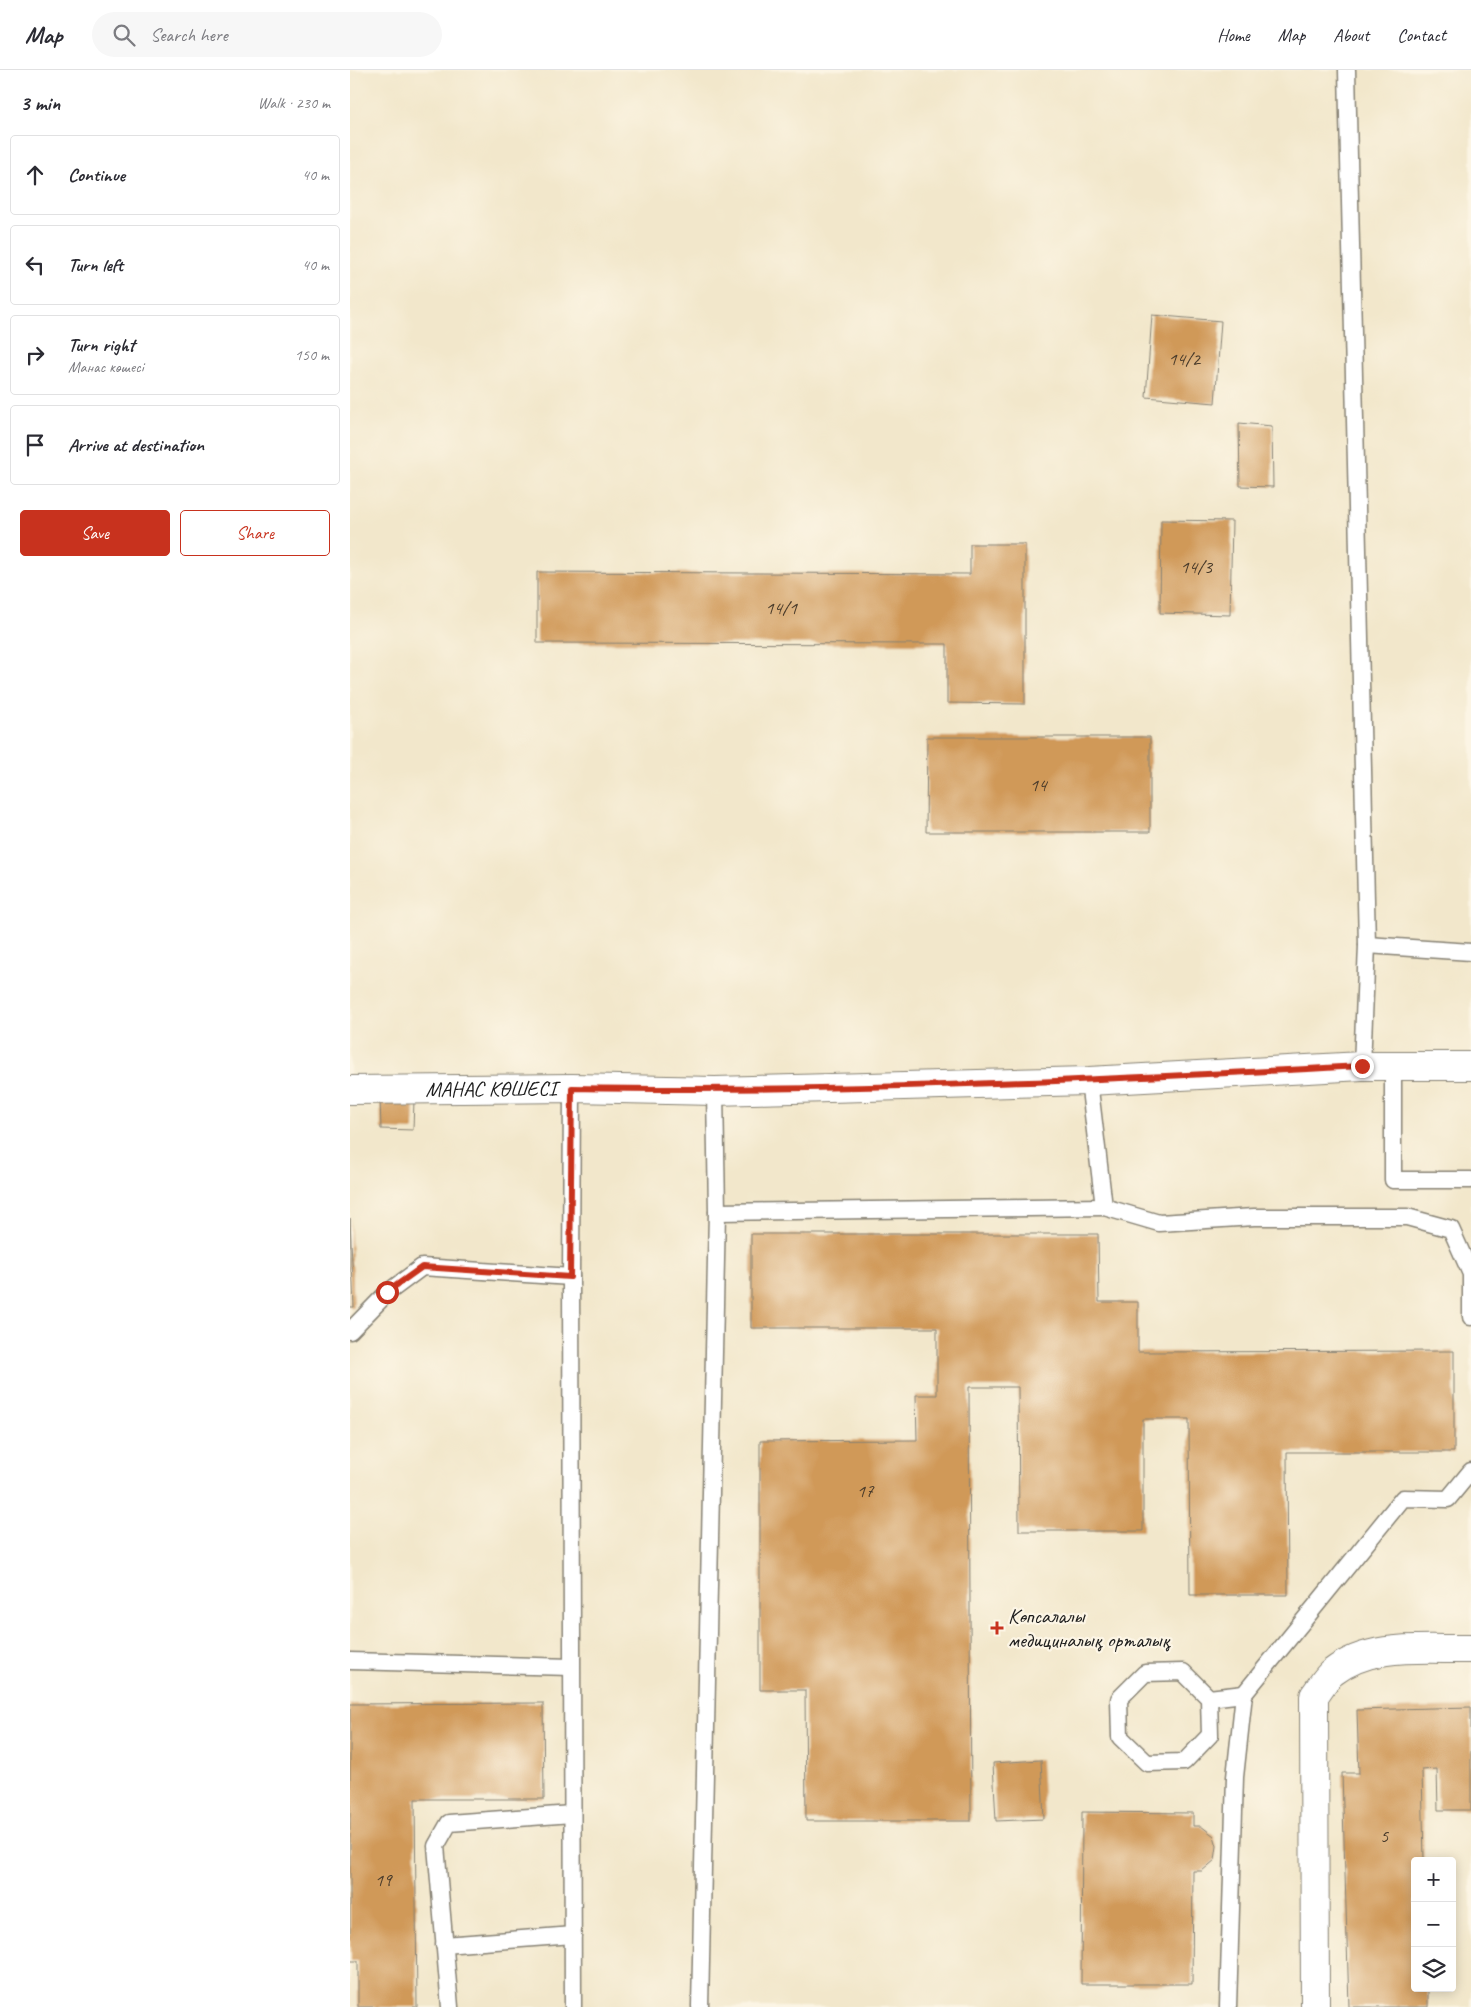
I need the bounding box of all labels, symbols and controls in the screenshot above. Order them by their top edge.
search box [92,12,442,57]
text: Map [25,20,62,50]
icon: search [110,21,138,49]
text: Search here [150,23,228,47]
text: Home [1217,24,1250,46]
text: Map [1278,24,1305,46]
text: About [1333,24,1369,46]
text: Contact [1397,24,1446,46]
text: 3 min [20,90,60,116]
text: Walk · 230 m [258,93,330,113]
icon: ahead [21,161,49,189]
text: Continue [68,163,125,187]
text: 40 m [302,165,329,185]
icon: left [21,251,49,279]
text: Turn left [68,253,123,277]
text: 40 m [302,255,329,275]
text: Turn right [68,333,135,357]
icon: right [21,341,49,369]
text: 150 m [295,345,329,365]
house number: 14/2 [1168,347,1201,371]
text: Манас көшесі [68,357,144,377]
icon: arrive [21,431,49,459]
text: Arrive at destination [68,433,204,457]
button: Save [20,510,170,556]
button: Share [180,510,330,556]
house number: 14/3 [1180,555,1213,579]
house number: 14/1 [765,596,798,620]
house number: 14 [1029,773,1049,797]
route end [1351,1055,1374,1078]
street label: МАНАС КӨШЕСІ [425,1075,561,1102]
route start [376,1281,399,1304]
house number: 17 [856,1479,875,1503]
place label: Көпсалалы медициналық орталық [1008,1603,1171,1653]
marker: Көпсалалы медициналық орталық [990,1621,1004,1635]
house number: 5 [1380,1824,1390,1848]
map controls [1411,1857,1456,1992]
button: + [1411,1857,1456,1902]
house number: 19 [374,1868,393,1892]
button: − [1411,1902,1456,1947]
button: layers [1411,1947,1456,1992]

